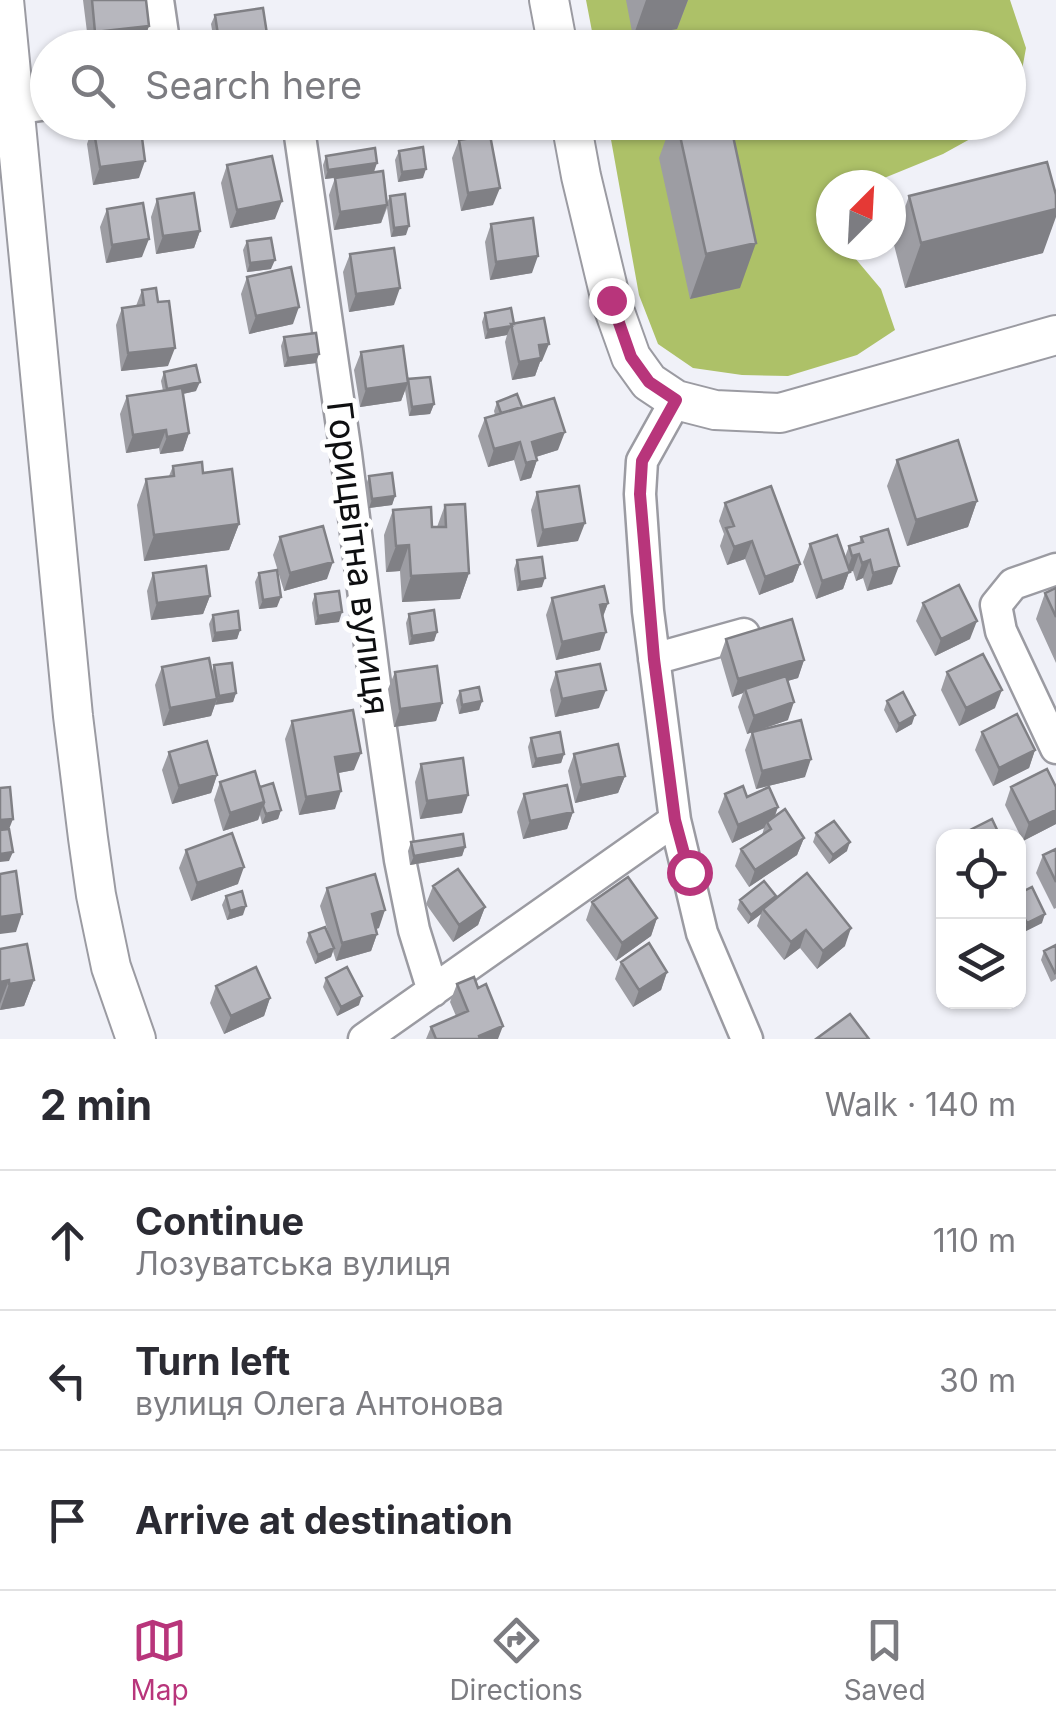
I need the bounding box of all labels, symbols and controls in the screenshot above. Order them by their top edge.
search box [30,30,1026,140]
icon: search [65,58,120,113]
text: Search here [145,62,362,108]
north arrow [816,170,906,260]
route end [589,278,635,324]
street label: Горицвітна вулиця [319,399,399,717]
map controls [936,829,1026,1009]
button: locate [936,829,1026,919]
route start [667,850,713,896]
button: layers [936,919,1026,1009]
text: 2 min [40,1079,152,1130]
text: Walk · 140 m [825,1085,1016,1124]
text: Continue [135,1198,304,1244]
icon: ahead [40,1213,95,1268]
text: 110 m [933,1221,1016,1260]
text: Лозуватська вулиця [135,1244,451,1283]
text: Turn left [135,1338,290,1384]
icon: left [40,1353,95,1408]
text: 30 m [939,1361,1016,1400]
text: вулиця Олега Антонова [135,1384,504,1423]
icon: arrive [40,1493,95,1548]
text: Arrive at destination [135,1497,513,1543]
tab: Map [130,1613,189,1707]
tab: Directions [449,1613,583,1707]
tab: Saved [844,1613,926,1707]

